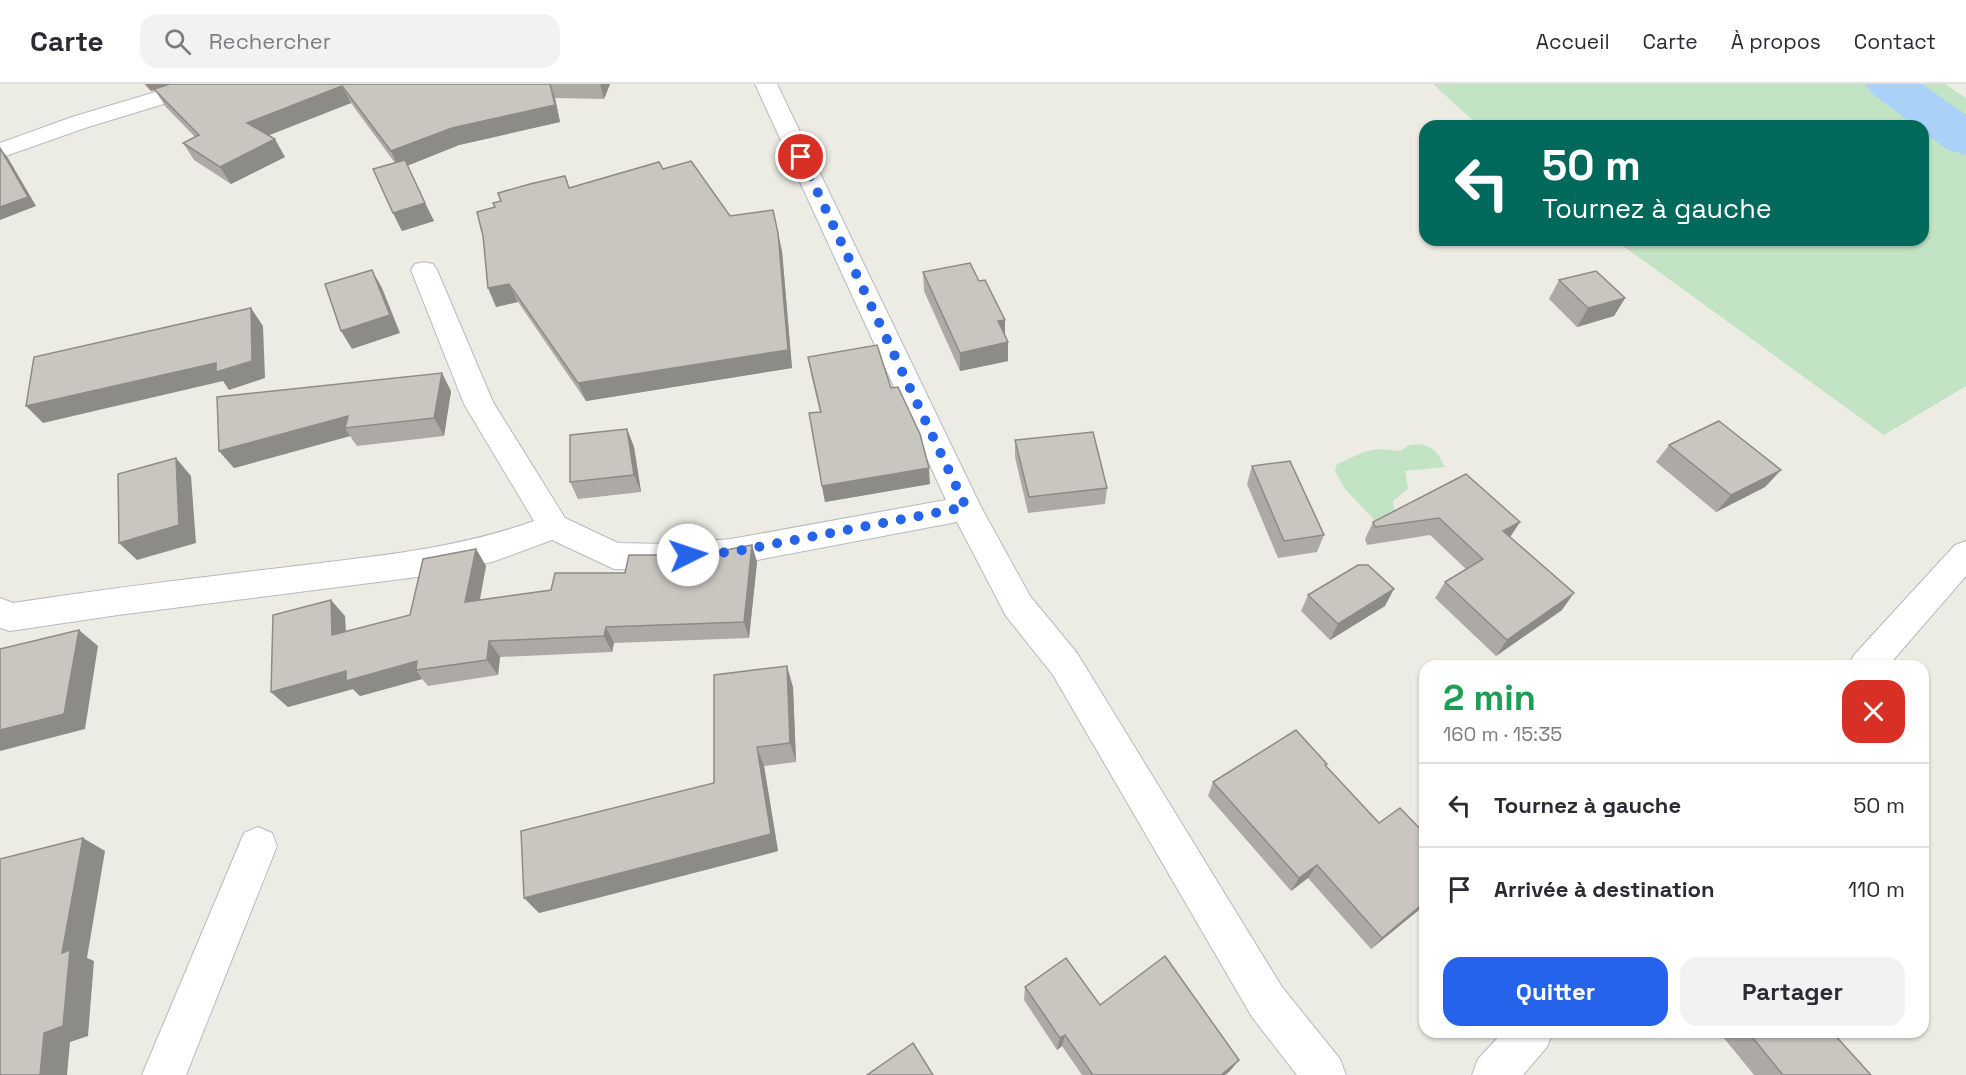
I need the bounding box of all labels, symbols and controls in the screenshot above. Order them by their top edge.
search box [140,14,560,68]
text: Carte [30,23,104,59]
icon: search [161,25,194,58]
text: Rechercher [209,27,331,55]
text: Accueil [1536,28,1610,55]
text: Carte [1643,28,1698,55]
text: À propos [1731,28,1821,55]
text: Contact [1854,28,1936,55]
pin [775,131,826,182]
text: 50 m [1542,139,1641,192]
icon: arrive [784,140,817,173]
icon: left [1443,144,1521,222]
text: Tournez à gauche [1542,191,1772,226]
position arrow [656,523,720,587]
text: 2 min [1443,675,1536,721]
button: close [1842,680,1905,743]
text: 160 m · 15:35 [1443,721,1562,747]
icon: left [1443,789,1476,822]
text: Tournez à gauche [1494,791,1681,819]
text: 50 m [1853,791,1905,819]
icon: arrive [1443,873,1476,906]
text: Arrivée à destination [1494,875,1715,903]
text: 110 m [1848,875,1905,903]
button: Quitter [1443,957,1668,1026]
button: Partager [1680,957,1905,1026]

